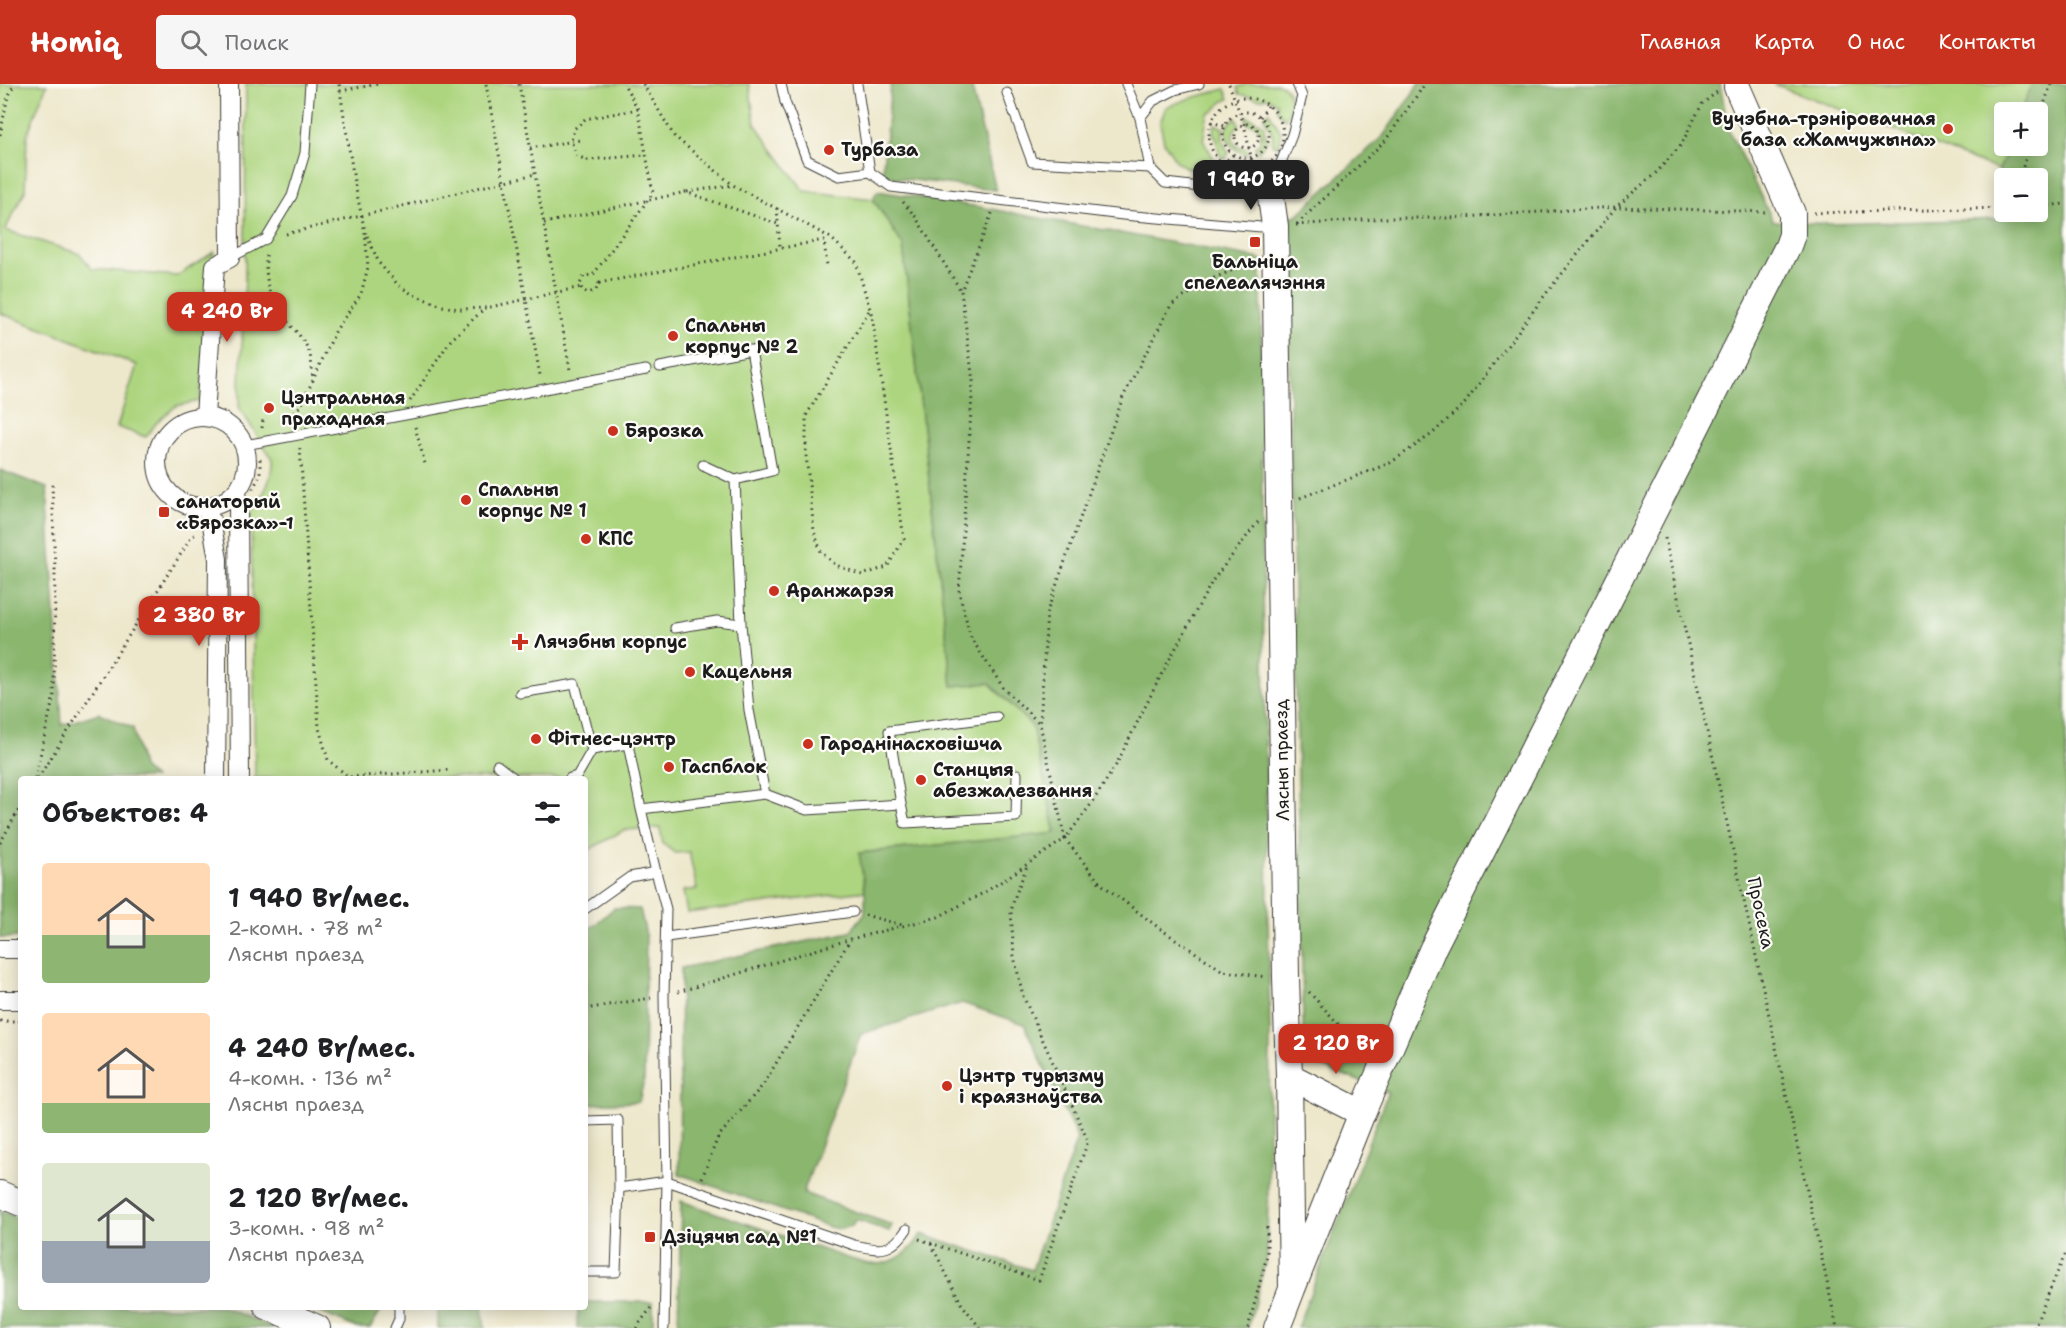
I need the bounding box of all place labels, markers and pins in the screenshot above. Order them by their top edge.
place label: Вучэбна-трэніровачная база «Жамчужына» [1712,107,1936,152]
marker: Вучэбна-трэніровачная база «Жамчужына» [1941,122,1955,136]
place label: Турбаза [841,138,919,162]
marker: Турбаза [822,143,836,157]
pin: 1 940 Br [1189,160,1313,211]
marker: Бальніца спелеалячэння [1248,235,1262,249]
place label: Бальніца спелеалячэння [1184,250,1326,295]
pin: 4 240 Br [165,292,289,343]
place label: Спальны корпус № 2 [685,314,799,359]
marker: Спальны корпус № 2 [666,329,680,343]
place label: Цэнтральная прахадная [281,386,405,431]
marker: Цэнтральная прахадная [262,401,276,415]
place label: Бярозка [625,419,704,443]
marker: Бярозка [606,424,620,438]
place label: Спальны корпус № 1 [478,478,587,523]
place label: санаторый «Бярозка»-1 [176,490,294,535]
marker: Спальны корпус № 1 [459,493,473,507]
marker: санаторый «Бярозка»-1 [157,505,171,519]
place label: КПС [598,527,634,551]
marker: КПС [579,532,593,546]
place label: Аранжарэя [786,579,894,603]
marker: Аранжарэя [767,584,781,598]
pin: 2 380 Br [137,596,261,647]
place label: Лячэбны корпус [534,630,687,654]
marker: Лячэбны корпус [511,633,529,651]
place label: Кацельня [702,660,792,684]
marker: Кацельня [683,665,697,679]
place label: Фітнес-цэнтр [548,727,676,751]
marker: Фітнес-цэнтр [529,732,543,746]
place label: Гароднінасховішча [820,732,1003,756]
marker: Гароднінасховішча [801,737,815,751]
place label: Гаспблок [681,755,767,779]
place label: Станцыя абезжалезвання [933,758,1092,803]
marker: Гаспблок [662,760,676,774]
marker: Станцыя абезжалезвання [914,773,928,787]
pin: 2 120 Br [1274,1024,1398,1075]
place label: Цэнтр турызму і краязнаўства [959,1064,1104,1109]
marker: Цэнтр турызму і краязнаўства [940,1079,954,1093]
place label: Дзіцячы сад №1 [662,1225,817,1249]
marker: Дзіцячы сад №1 [643,1230,657,1244]

